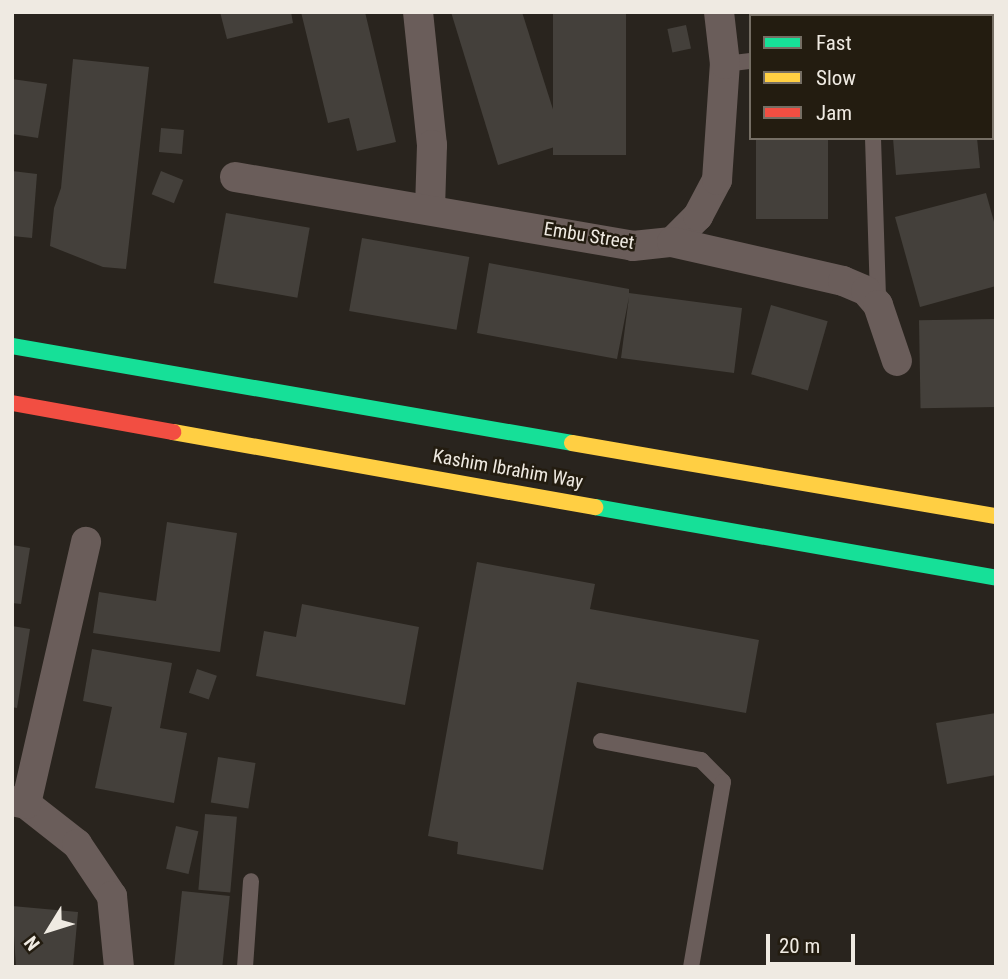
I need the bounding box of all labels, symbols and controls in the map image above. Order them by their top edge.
legend [749,14,994,140]
text: Fast [816,31,852,55]
text: Slow [816,66,856,90]
text: Jam [816,101,852,125]
street label: Embu Street [542,218,636,254]
street label: Kashim Ibrahim Way [431,445,585,493]
north arrow [14,895,84,965]
scale bar [770,920,859,964]
text: N [19,932,45,955]
text: 20 m [779,934,820,958]

